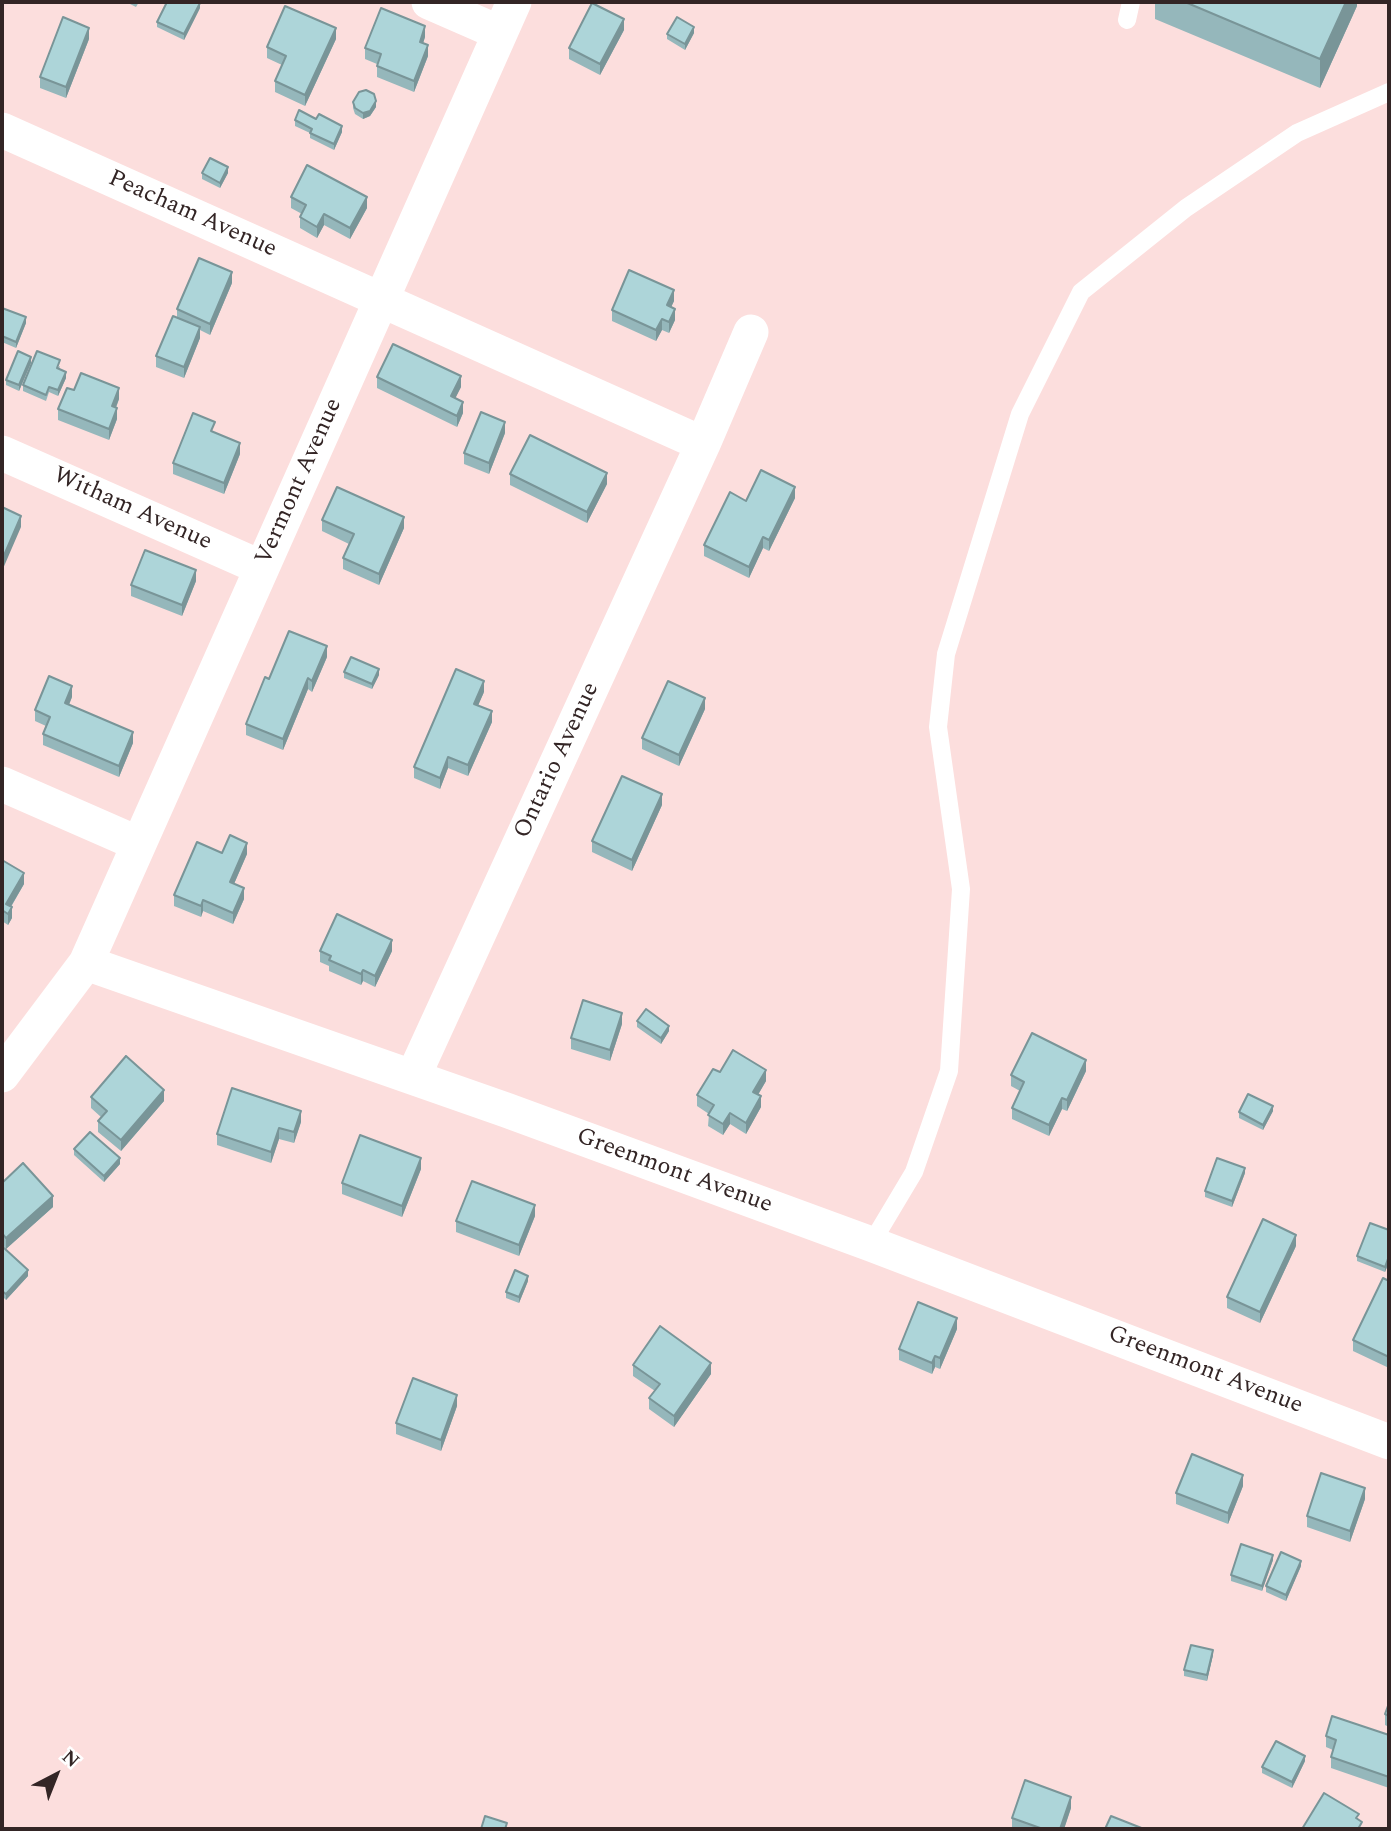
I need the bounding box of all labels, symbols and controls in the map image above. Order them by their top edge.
street label: Peacham Avenue [103,165,281,265]
street label: Vermont Avenue [250,394,350,570]
street label: Witham Avenue [48,462,216,558]
street label: Ontario Avenue [509,678,607,844]
street label: Greenmont Avenue [572,1123,776,1221]
street label: Greenmont Avenue [1103,1321,1307,1421]
north arrow [21,1740,91,1810]
text: N [55,1743,86,1775]

